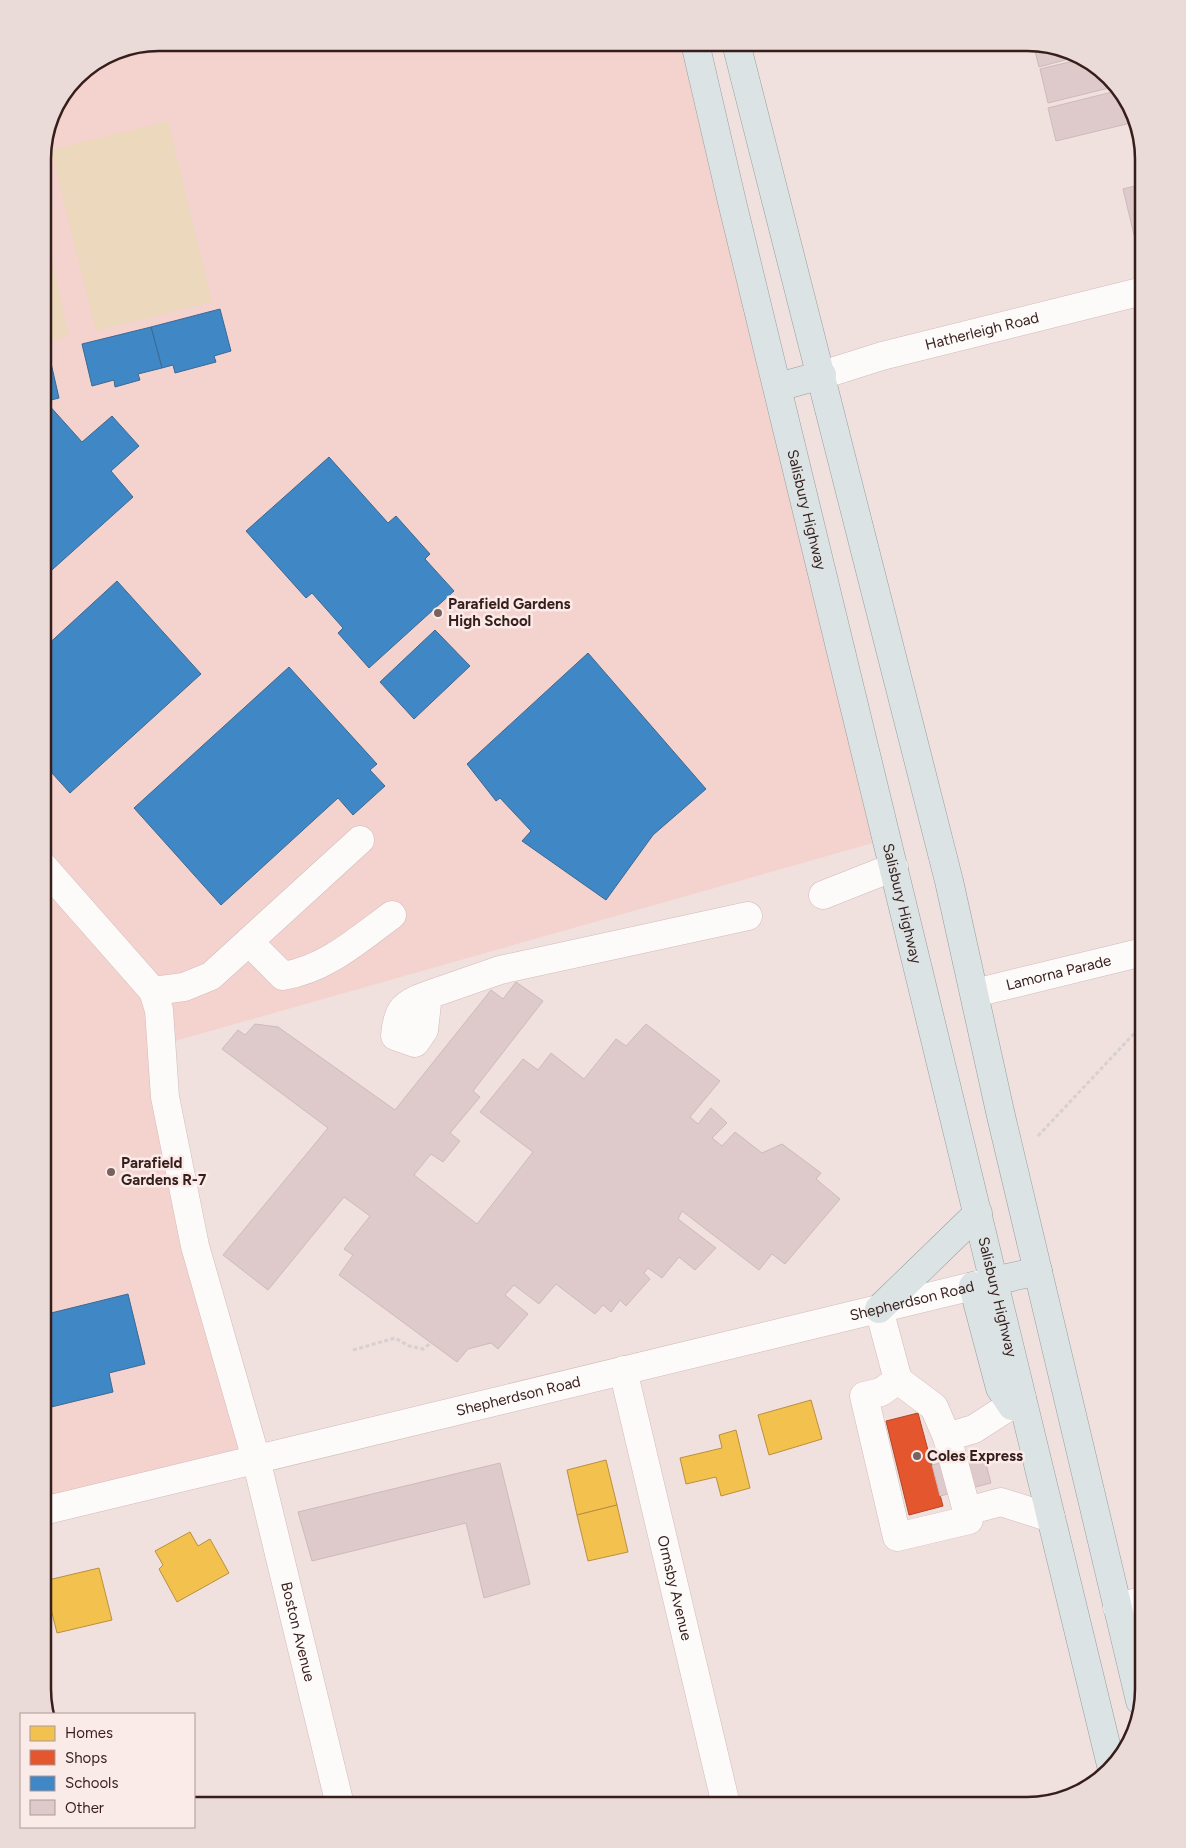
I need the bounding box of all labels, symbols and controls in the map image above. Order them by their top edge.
street label: Hatherleigh Road [923,308,1041,354]
street label: Salisbury Highway [783,448,830,572]
place label: Parafield Gardens High School [448,595,570,630]
marker: Parafield Gardens High School [432,607,444,619]
street label: Salisbury Highway [879,841,925,966]
street label: Lamorna Parade [1004,951,1113,994]
place label: Parafield Gardens R-7 [121,1154,206,1189]
marker: Parafield Gardens R-7 [105,1166,117,1178]
street label: Salisbury Highway [974,1235,1021,1359]
street label: Shepherdson Road [848,1277,976,1325]
street label: Shepherdson Road [454,1372,582,1420]
place label: Coles Express [927,1447,1023,1465]
marker: Coles Express [911,1450,923,1462]
street label: Ormsby Avenue [653,1534,696,1642]
street label: Boston Avenue [277,1580,319,1684]
legend [20,1713,195,1828]
text: Homes [65,1724,113,1742]
text: Shops [65,1749,107,1767]
text: Schools [65,1774,118,1792]
text: Other [65,1799,104,1817]

